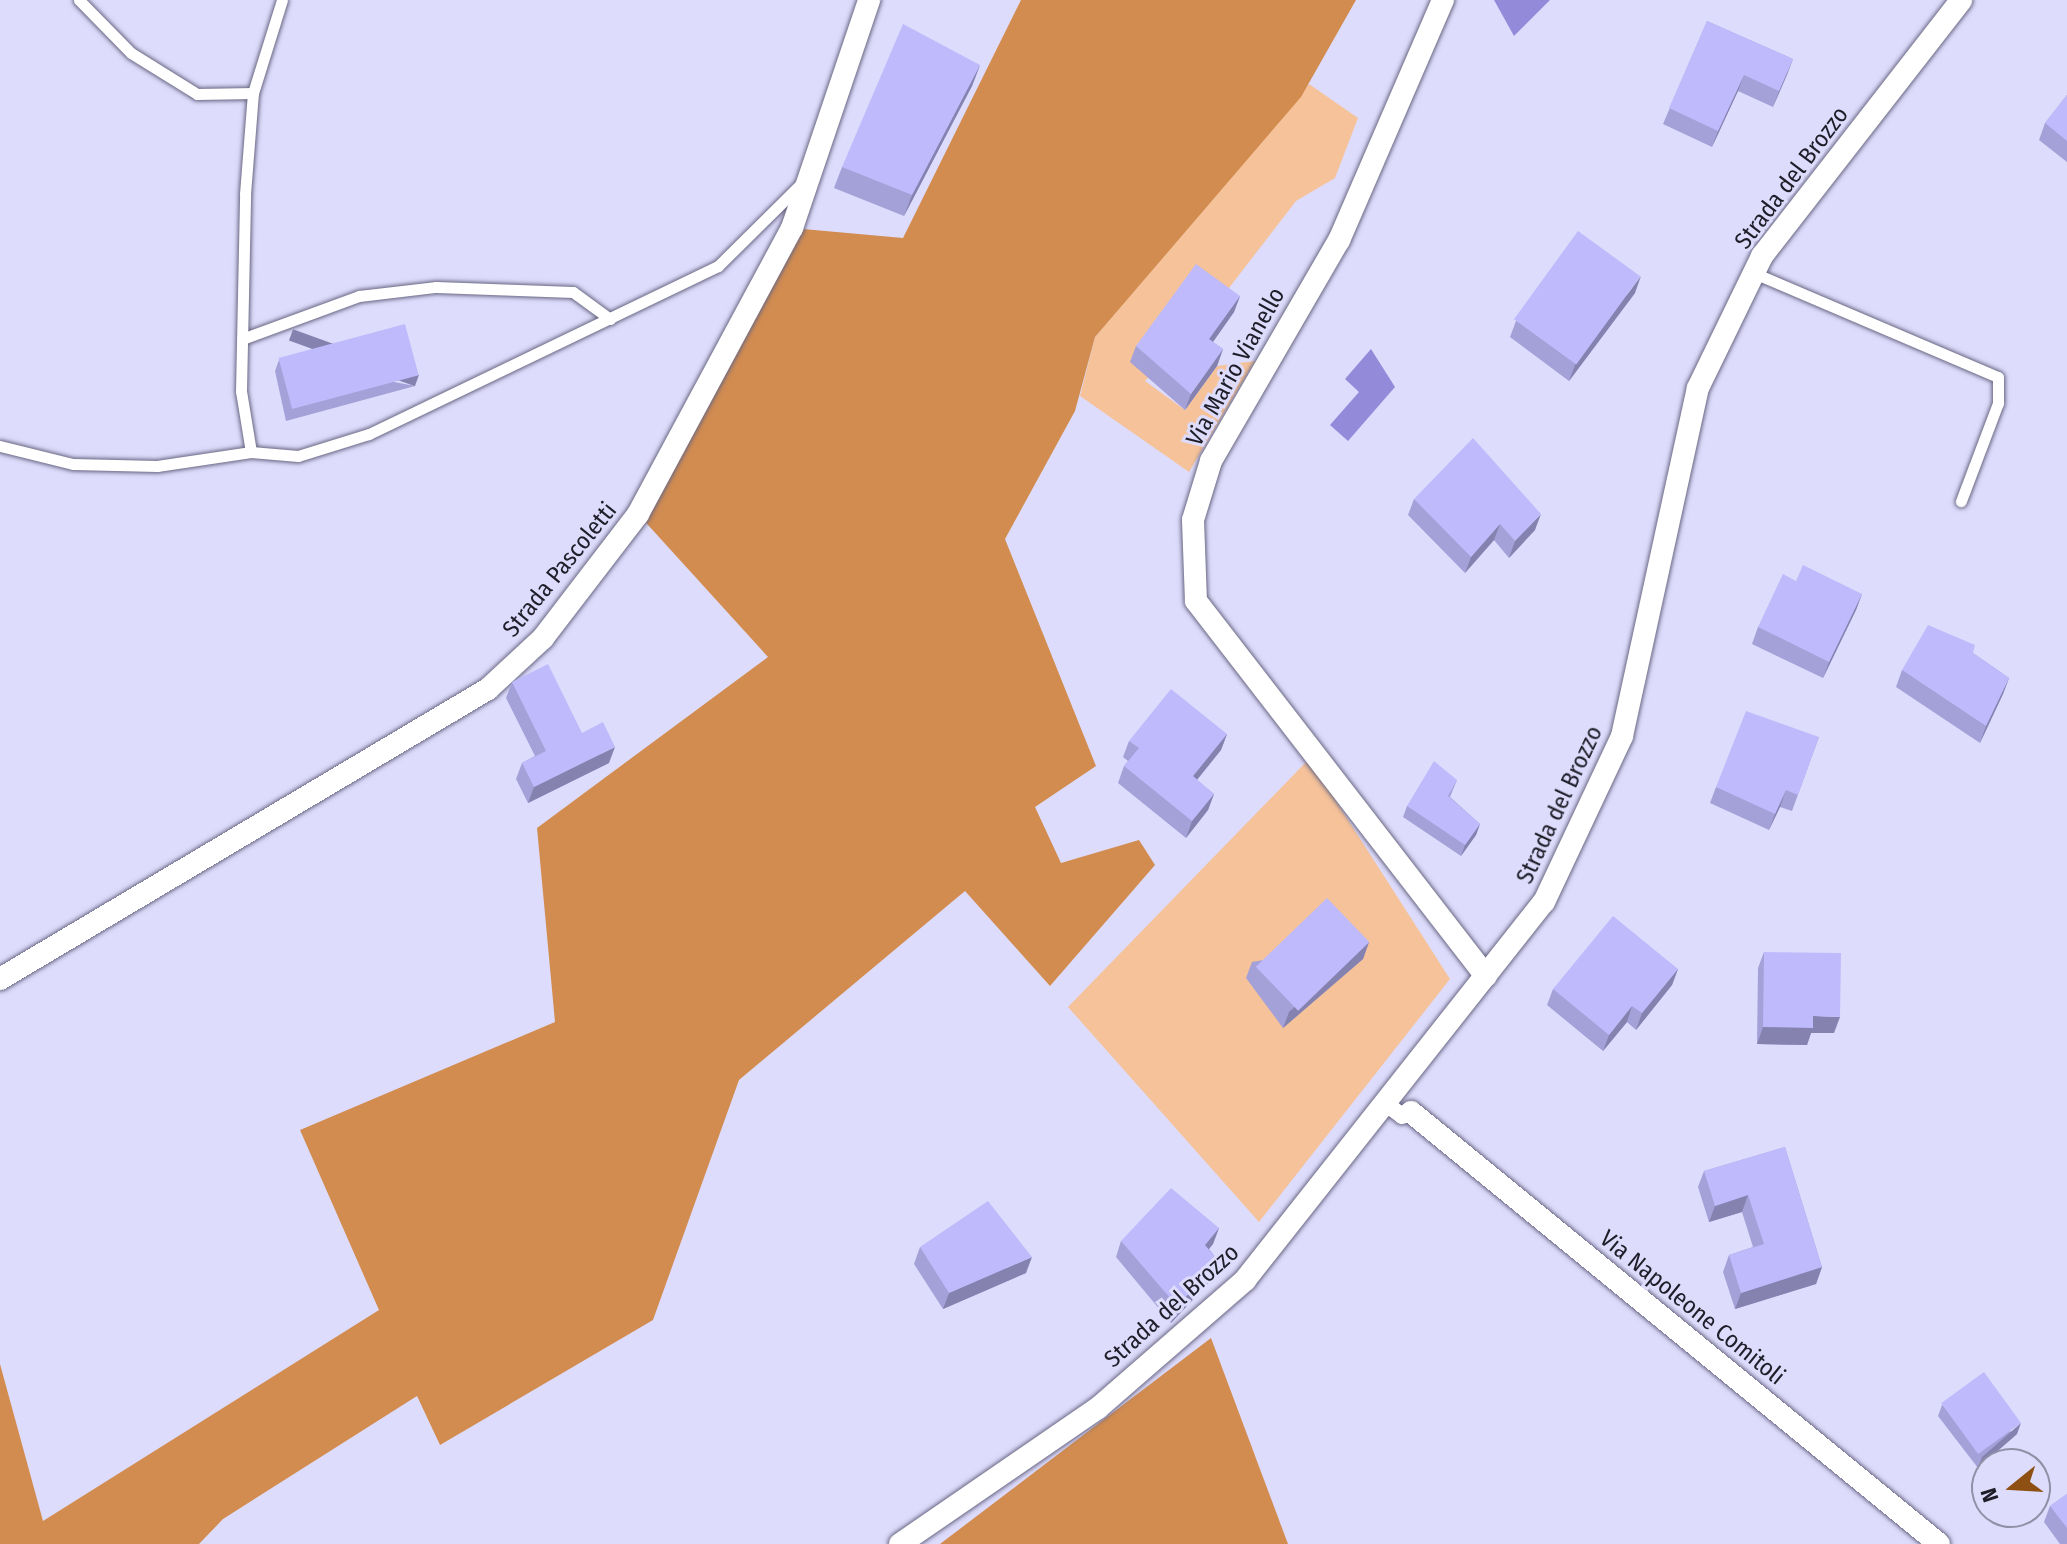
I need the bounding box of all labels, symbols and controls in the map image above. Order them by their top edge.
street label: Strada del Brozzo [1729,101,1855,255]
street label: Via Mario Vianello [1181,283,1291,451]
street label: Strada Pascoletti [497,497,623,643]
street label: Strada del Brozzo [1511,722,1609,888]
street label: Via Napoleone Comitoli [1594,1225,1790,1391]
street label: Strada del Brozzo [1099,1238,1245,1374]
north arrow [1971,1448,2051,1528]
text: N [1975,1485,2004,1505]

